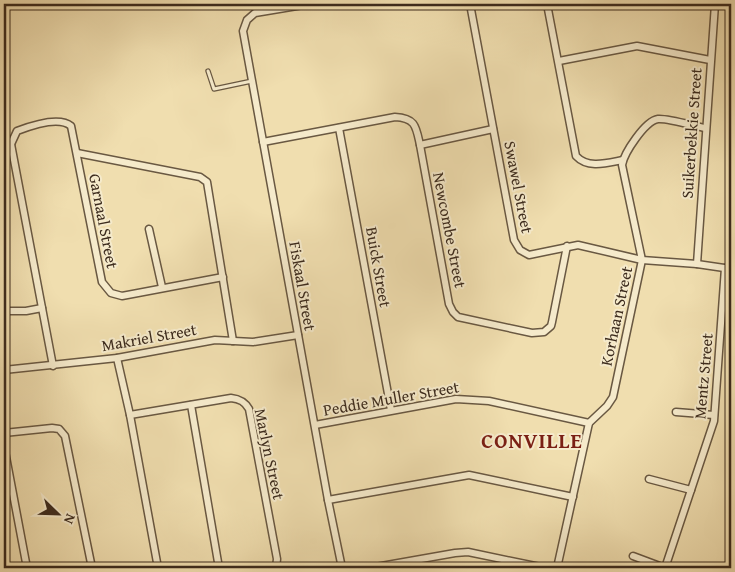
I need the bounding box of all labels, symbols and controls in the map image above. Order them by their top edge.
street label: Suikerbekkie Street [674,67,708,199]
street label: Swawel Street [498,139,540,235]
street label: Newcombe Street [427,170,473,290]
street label: Garnaal Street [83,172,125,271]
street label: Buick Street [360,225,398,309]
street label: Fiskaal Street [283,239,323,333]
street label: Korhaan Street [594,264,638,368]
street label: Makriel Street [100,317,199,357]
street label: Mentz Street [687,332,719,420]
street label: Peddie Muller Street [321,374,461,422]
street label: Marlyn Street [249,406,291,502]
district label: CONVILLE [481,425,583,456]
north arrow [32,490,82,540]
text: N [59,511,81,528]

